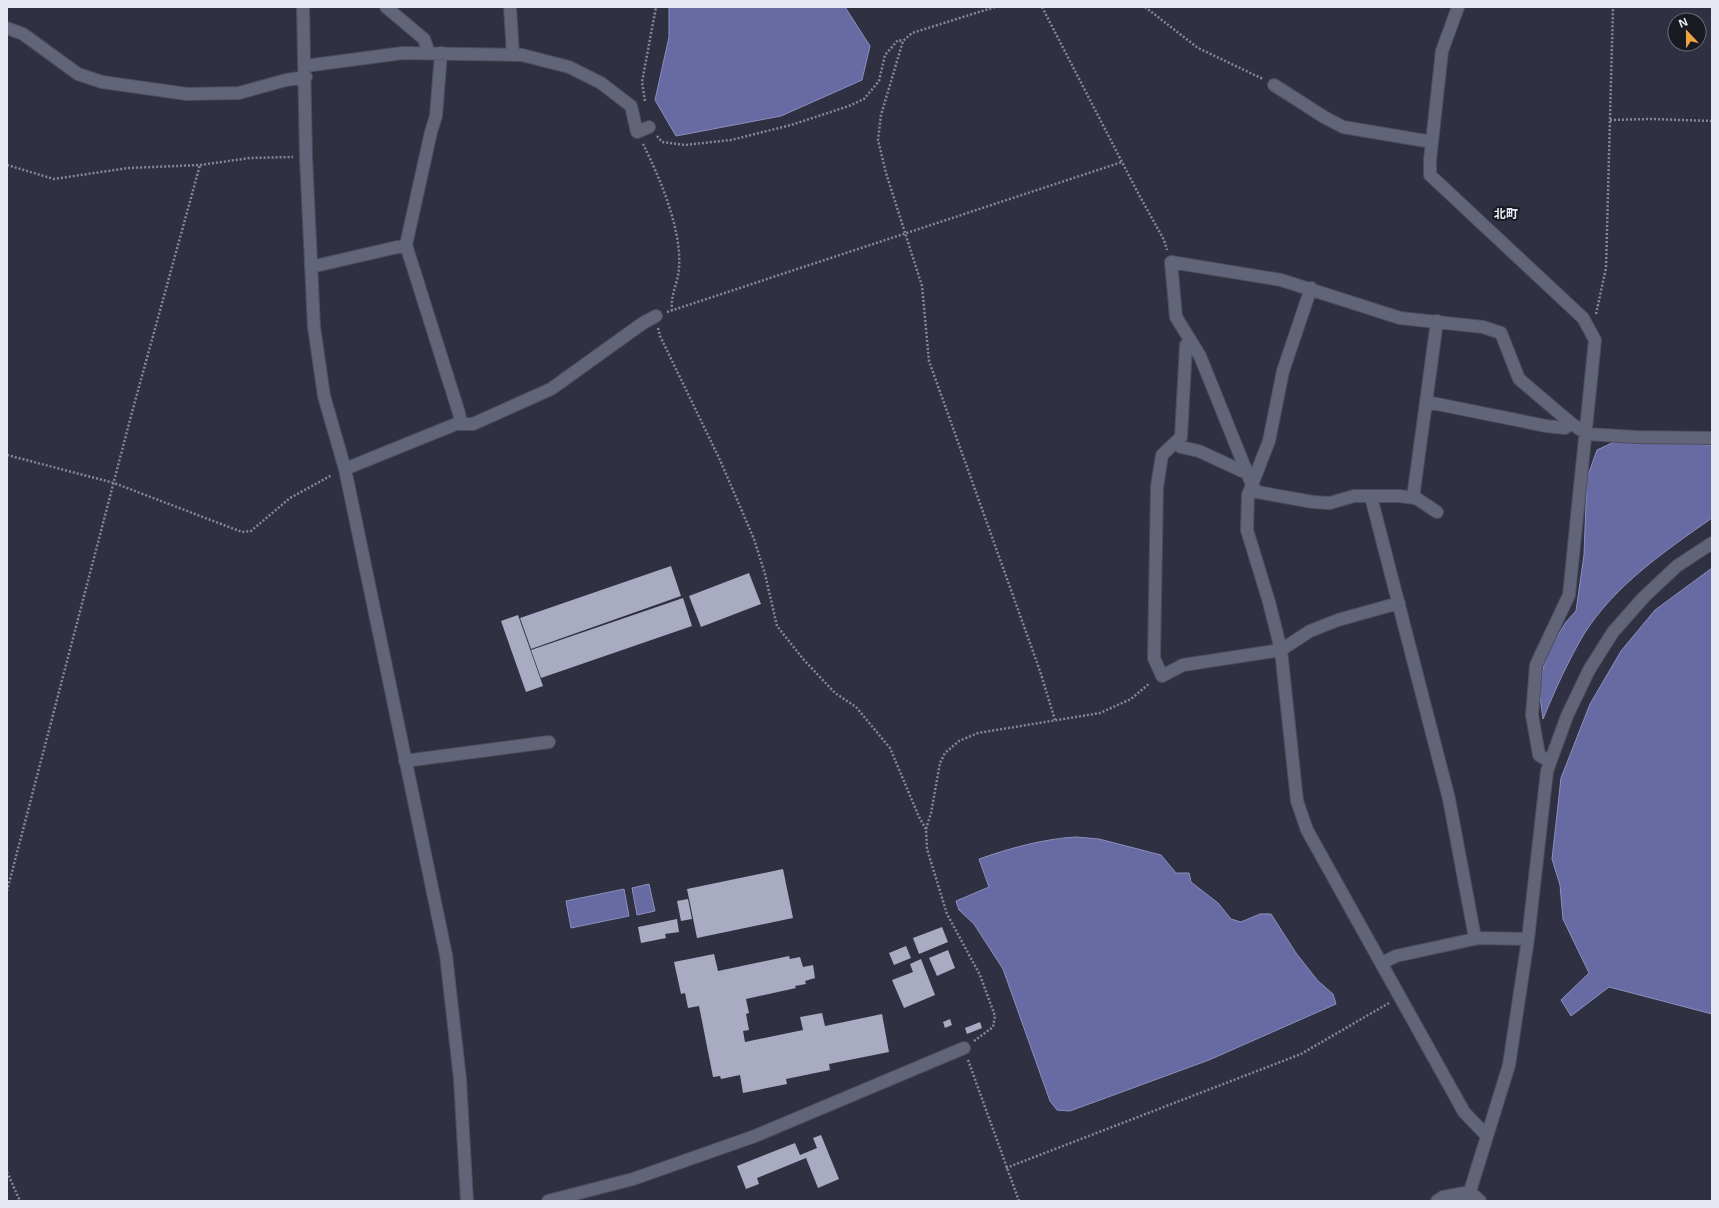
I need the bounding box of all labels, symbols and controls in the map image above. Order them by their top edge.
north arrow [1667,12,1707,52]
text: N [1676,14,1690,31]
district label: 北町 [1494,205,1518,222]

